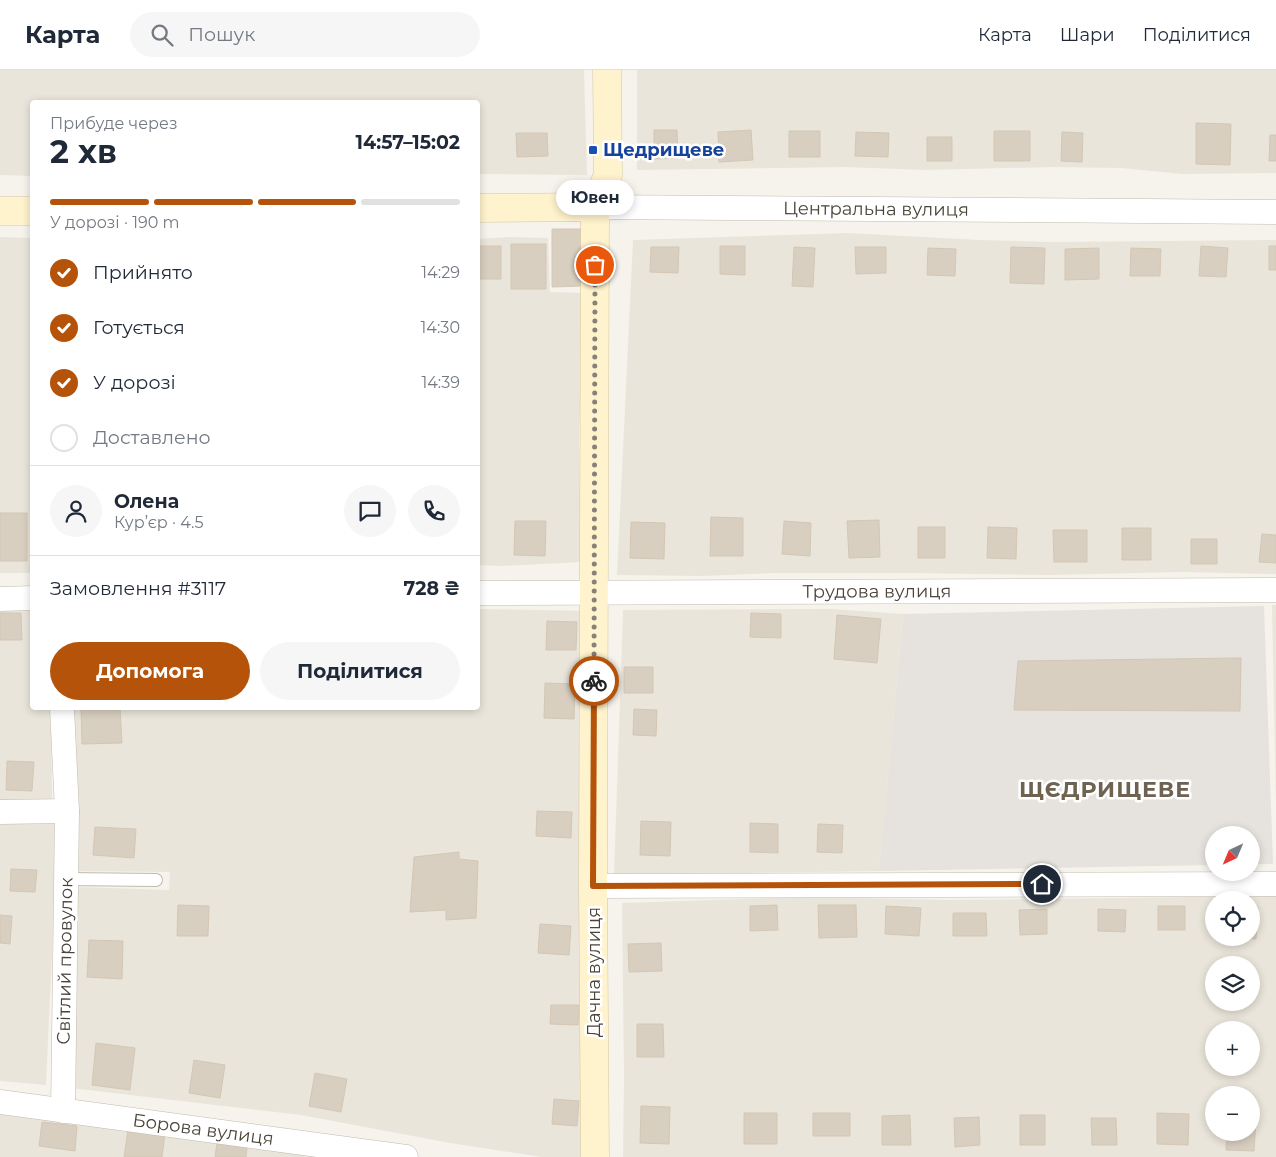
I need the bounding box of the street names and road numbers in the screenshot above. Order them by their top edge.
street label: Центральна вулиця [783,197,969,221]
street label: Трудова вулиця [802,580,952,603]
street label: Світлий провулок [53,877,77,1045]
street label: Дачна вулиця [583,907,605,1037]
street label: Борова вулиця [131,1109,275,1150]

